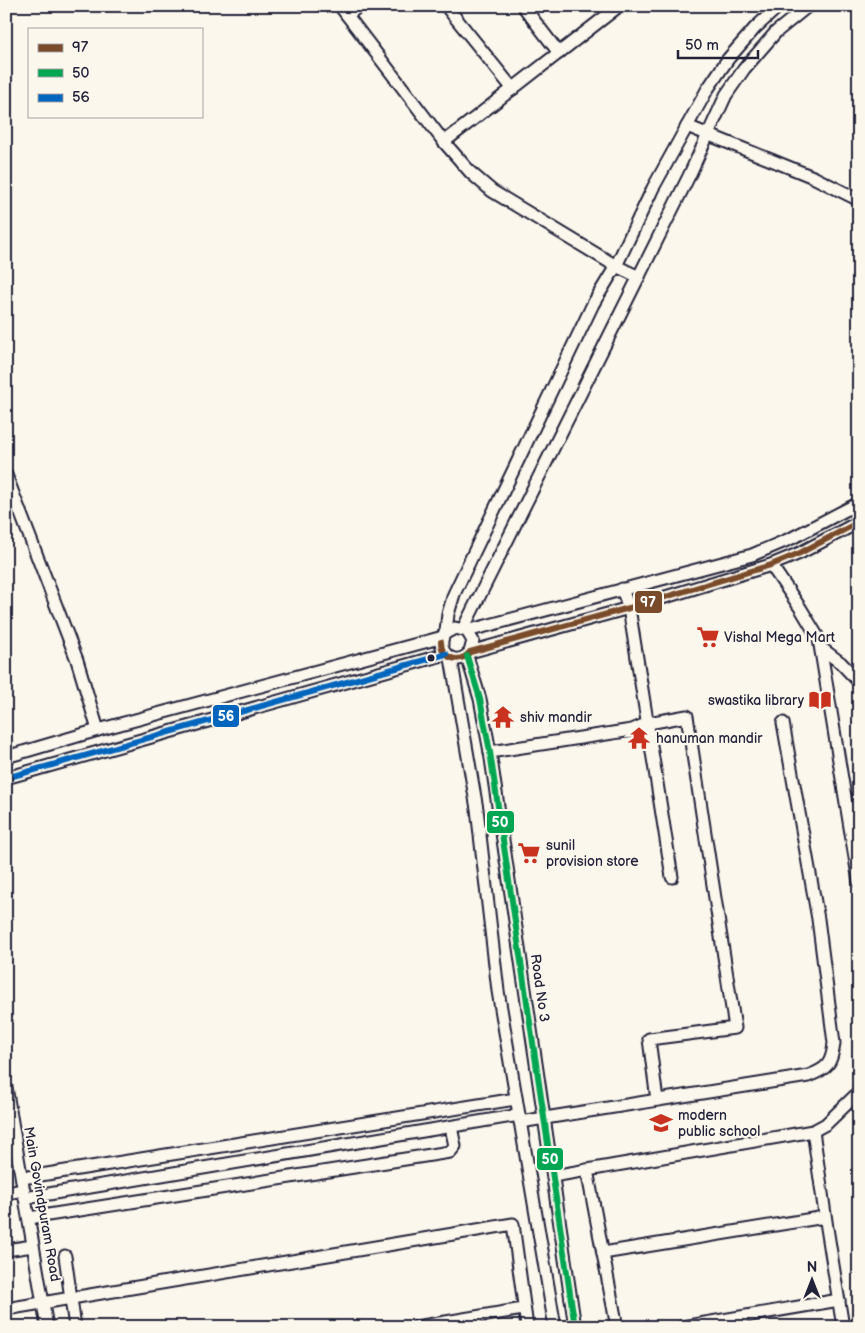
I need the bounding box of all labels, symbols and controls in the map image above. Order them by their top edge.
legend [28,28,202,118]
scale bar [678,28,758,60]
text: 50 m [685,36,719,55]
text: 97 [72,38,89,57]
text: 50 [72,64,90,83]
text: 56 [72,88,90,107]
line badge: 97 [634,590,663,614]
text: 97 [640,594,656,611]
supermarket icon: Vishal Mega Mart [695,624,721,650]
place label: Vishal Mega Mart [724,629,836,646]
unlabelled marker [426,653,436,663]
library icon: swastika library [807,687,833,713]
place label: swastika library [708,692,805,709]
line badge: 56 [212,704,240,728]
temple icon: shiv mandir [490,704,516,730]
text: 56 [218,708,234,725]
place label: shiv mandir [520,709,593,726]
temple icon: hanuman mandir [626,725,652,751]
place label: hanuman mandir [656,730,763,747]
line badge: 50 [486,810,515,834]
text: 50 [492,814,509,831]
place label: sunil provision store [546,837,638,870]
supermarket icon: sunil provision store [516,840,542,866]
street label: Road No 3 [527,953,553,1023]
place label: modern public school [678,1107,760,1140]
school or university icon: modern public school [648,1110,674,1136]
street label: Main Govindpuram Road [20,1125,64,1283]
line badge: 50 [536,1147,564,1171]
text: 50 [542,1151,559,1168]
north arrow [788,1256,838,1306]
text: N [807,1259,817,1276]

